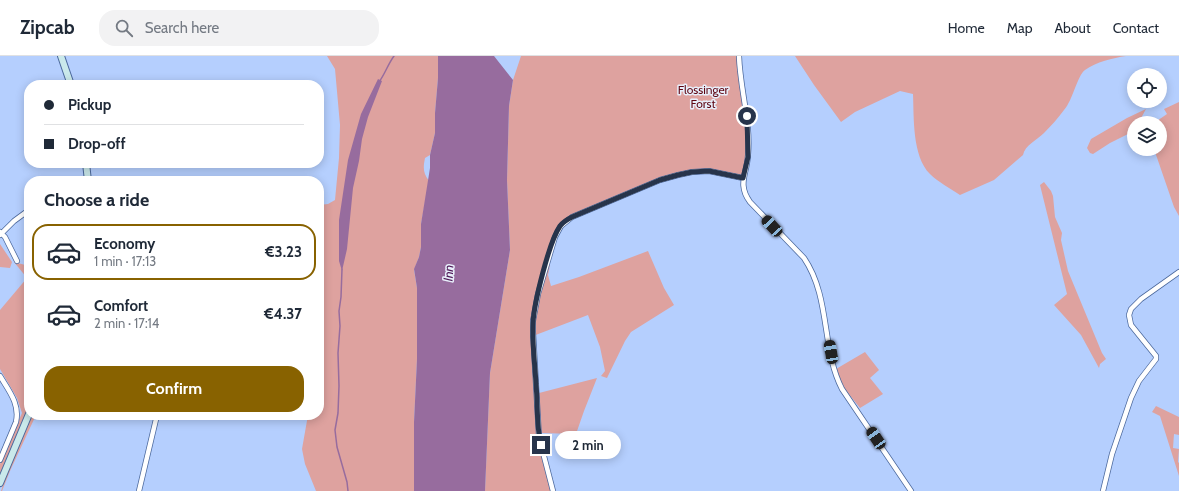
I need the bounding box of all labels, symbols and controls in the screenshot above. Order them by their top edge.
search box [99,10,379,46]
text: Zipcab [20,16,75,39]
icon: search [113,17,135,39]
text: Search here [145,19,219,37]
text: Home [948,19,985,37]
text: Map [1007,19,1032,37]
text: About [1054,19,1091,37]
text: Contact [1113,19,1159,37]
map controls [1127,68,1167,156]
button: locate [1127,68,1167,108]
park label: Flossinger Forst [678,82,729,111]
text: Pickup [68,96,111,114]
route start [738,107,756,125]
button: layers [1127,116,1167,156]
text: Drop-off [68,135,126,153]
text: Choose a ride [44,189,149,211]
car [759,213,785,239]
icon: car [46,234,82,270]
text: Economy [94,235,155,253]
text: €3.23 [265,243,302,261]
text: 1 min · 17:13 [94,253,156,269]
water label: Inn [440,264,456,282]
icon: car [46,296,82,332]
text: Comfort [94,297,148,315]
text: €4.37 [264,305,302,323]
text: 2 min · 17:14 [94,315,159,331]
car [823,339,839,365]
button: Confirm [44,366,304,412]
car [864,425,888,451]
callout: 2 min [555,431,621,459]
route end [532,436,550,454]
text: 2 min [572,437,604,453]

